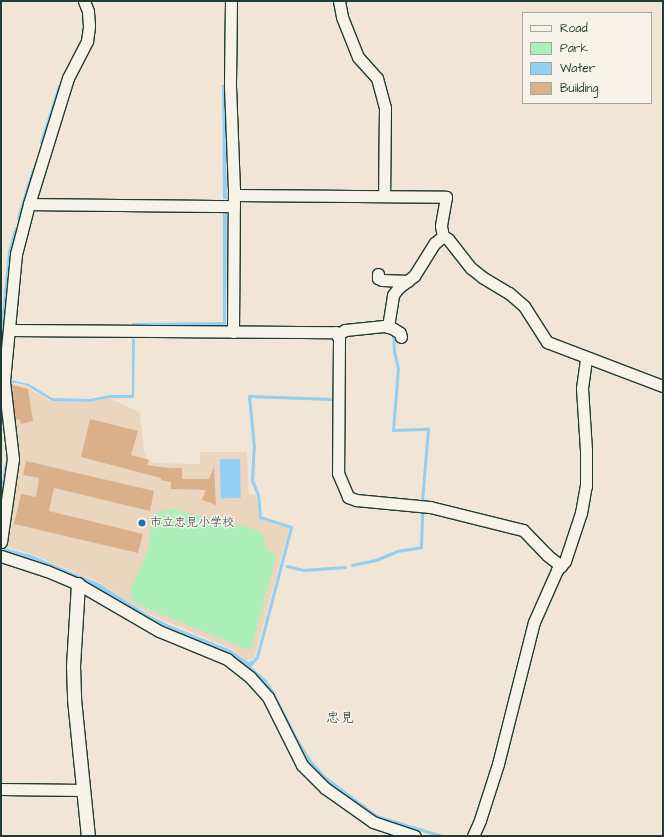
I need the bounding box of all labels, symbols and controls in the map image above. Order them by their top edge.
legend [522,12,652,104]
text: Road [560,20,588,37]
text: Park [560,40,588,57]
text: Water [560,60,595,77]
text: Building [560,80,598,97]
place label: 市立忠見小学校 [150,516,234,530]
marker: 市立忠見小学校 [137,518,147,528]
district label: 忠見 [326,710,354,726]

